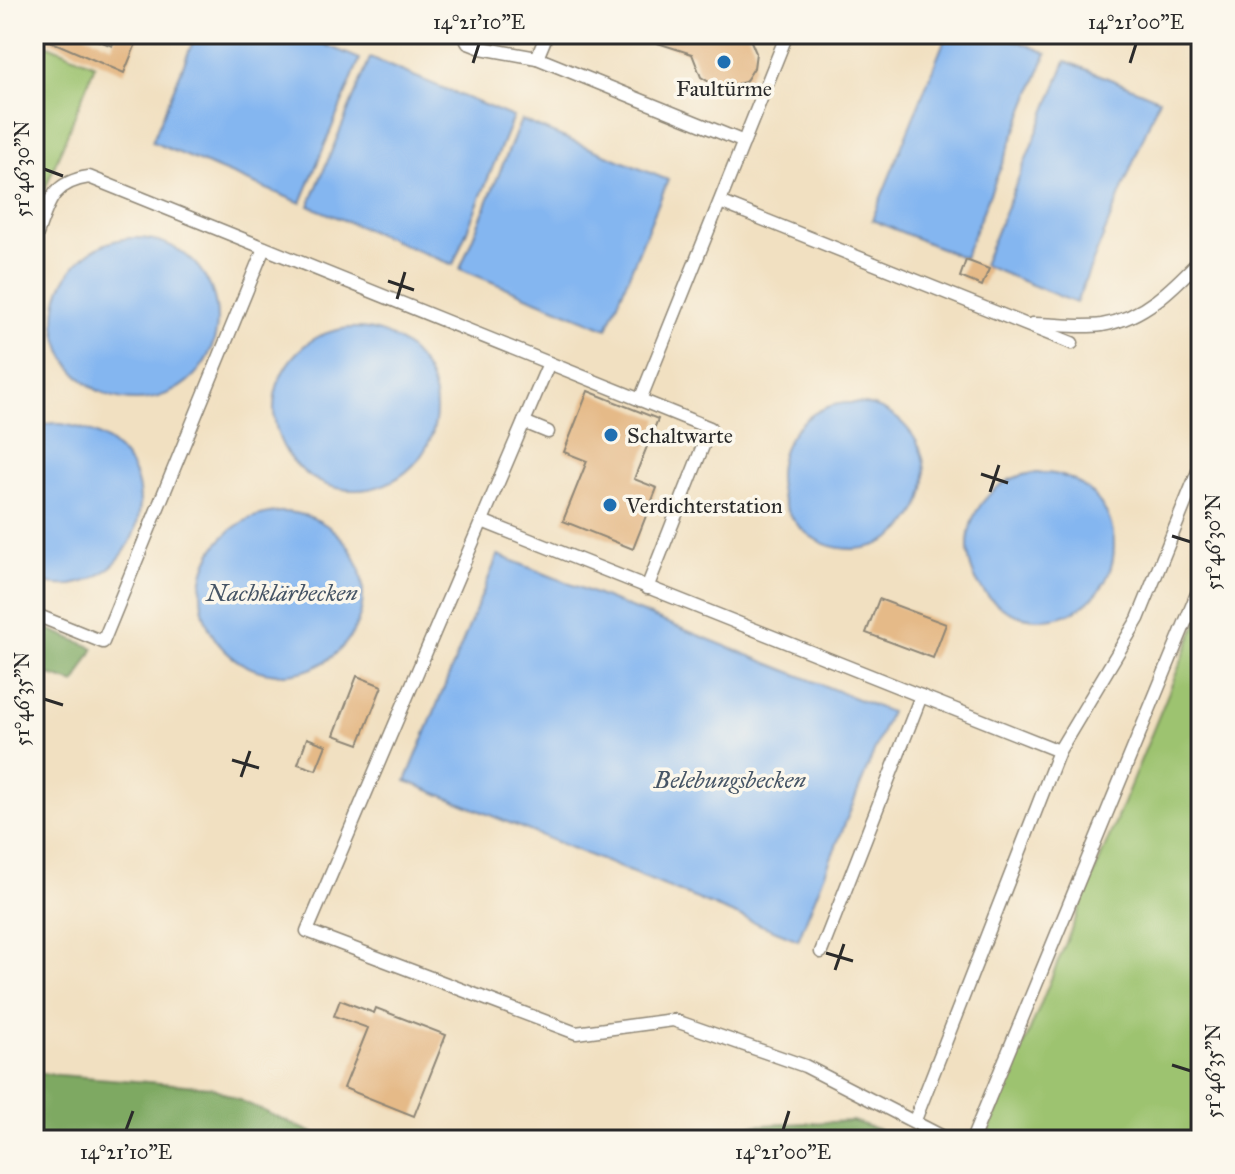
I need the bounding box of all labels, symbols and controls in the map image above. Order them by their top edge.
text: 14°21'10"E [433,10,525,34]
text: 14°21'00"E [1088,10,1184,34]
marker: Faultürme [715,53,733,71]
place label: Faultürme [676,75,772,102]
text: 51°46'30"N [10,121,34,217]
place label: Schaltwarte [627,422,733,449]
marker: Schaltwarte [602,426,620,444]
place label: Verdichterstation [625,492,783,519]
text: 51°46'30"N [1201,494,1225,590]
marker: Verdichterstation [601,496,619,514]
water label: Nachklärbecken [204,578,358,608]
text: 51°46'35"N [10,652,34,746]
water label: Belebungsbecken [653,765,806,795]
text: 51°46'35"N [1201,1024,1225,1118]
text: 14°21'10"E [80,1140,172,1164]
text: 14°21'00"E [735,1140,831,1164]

